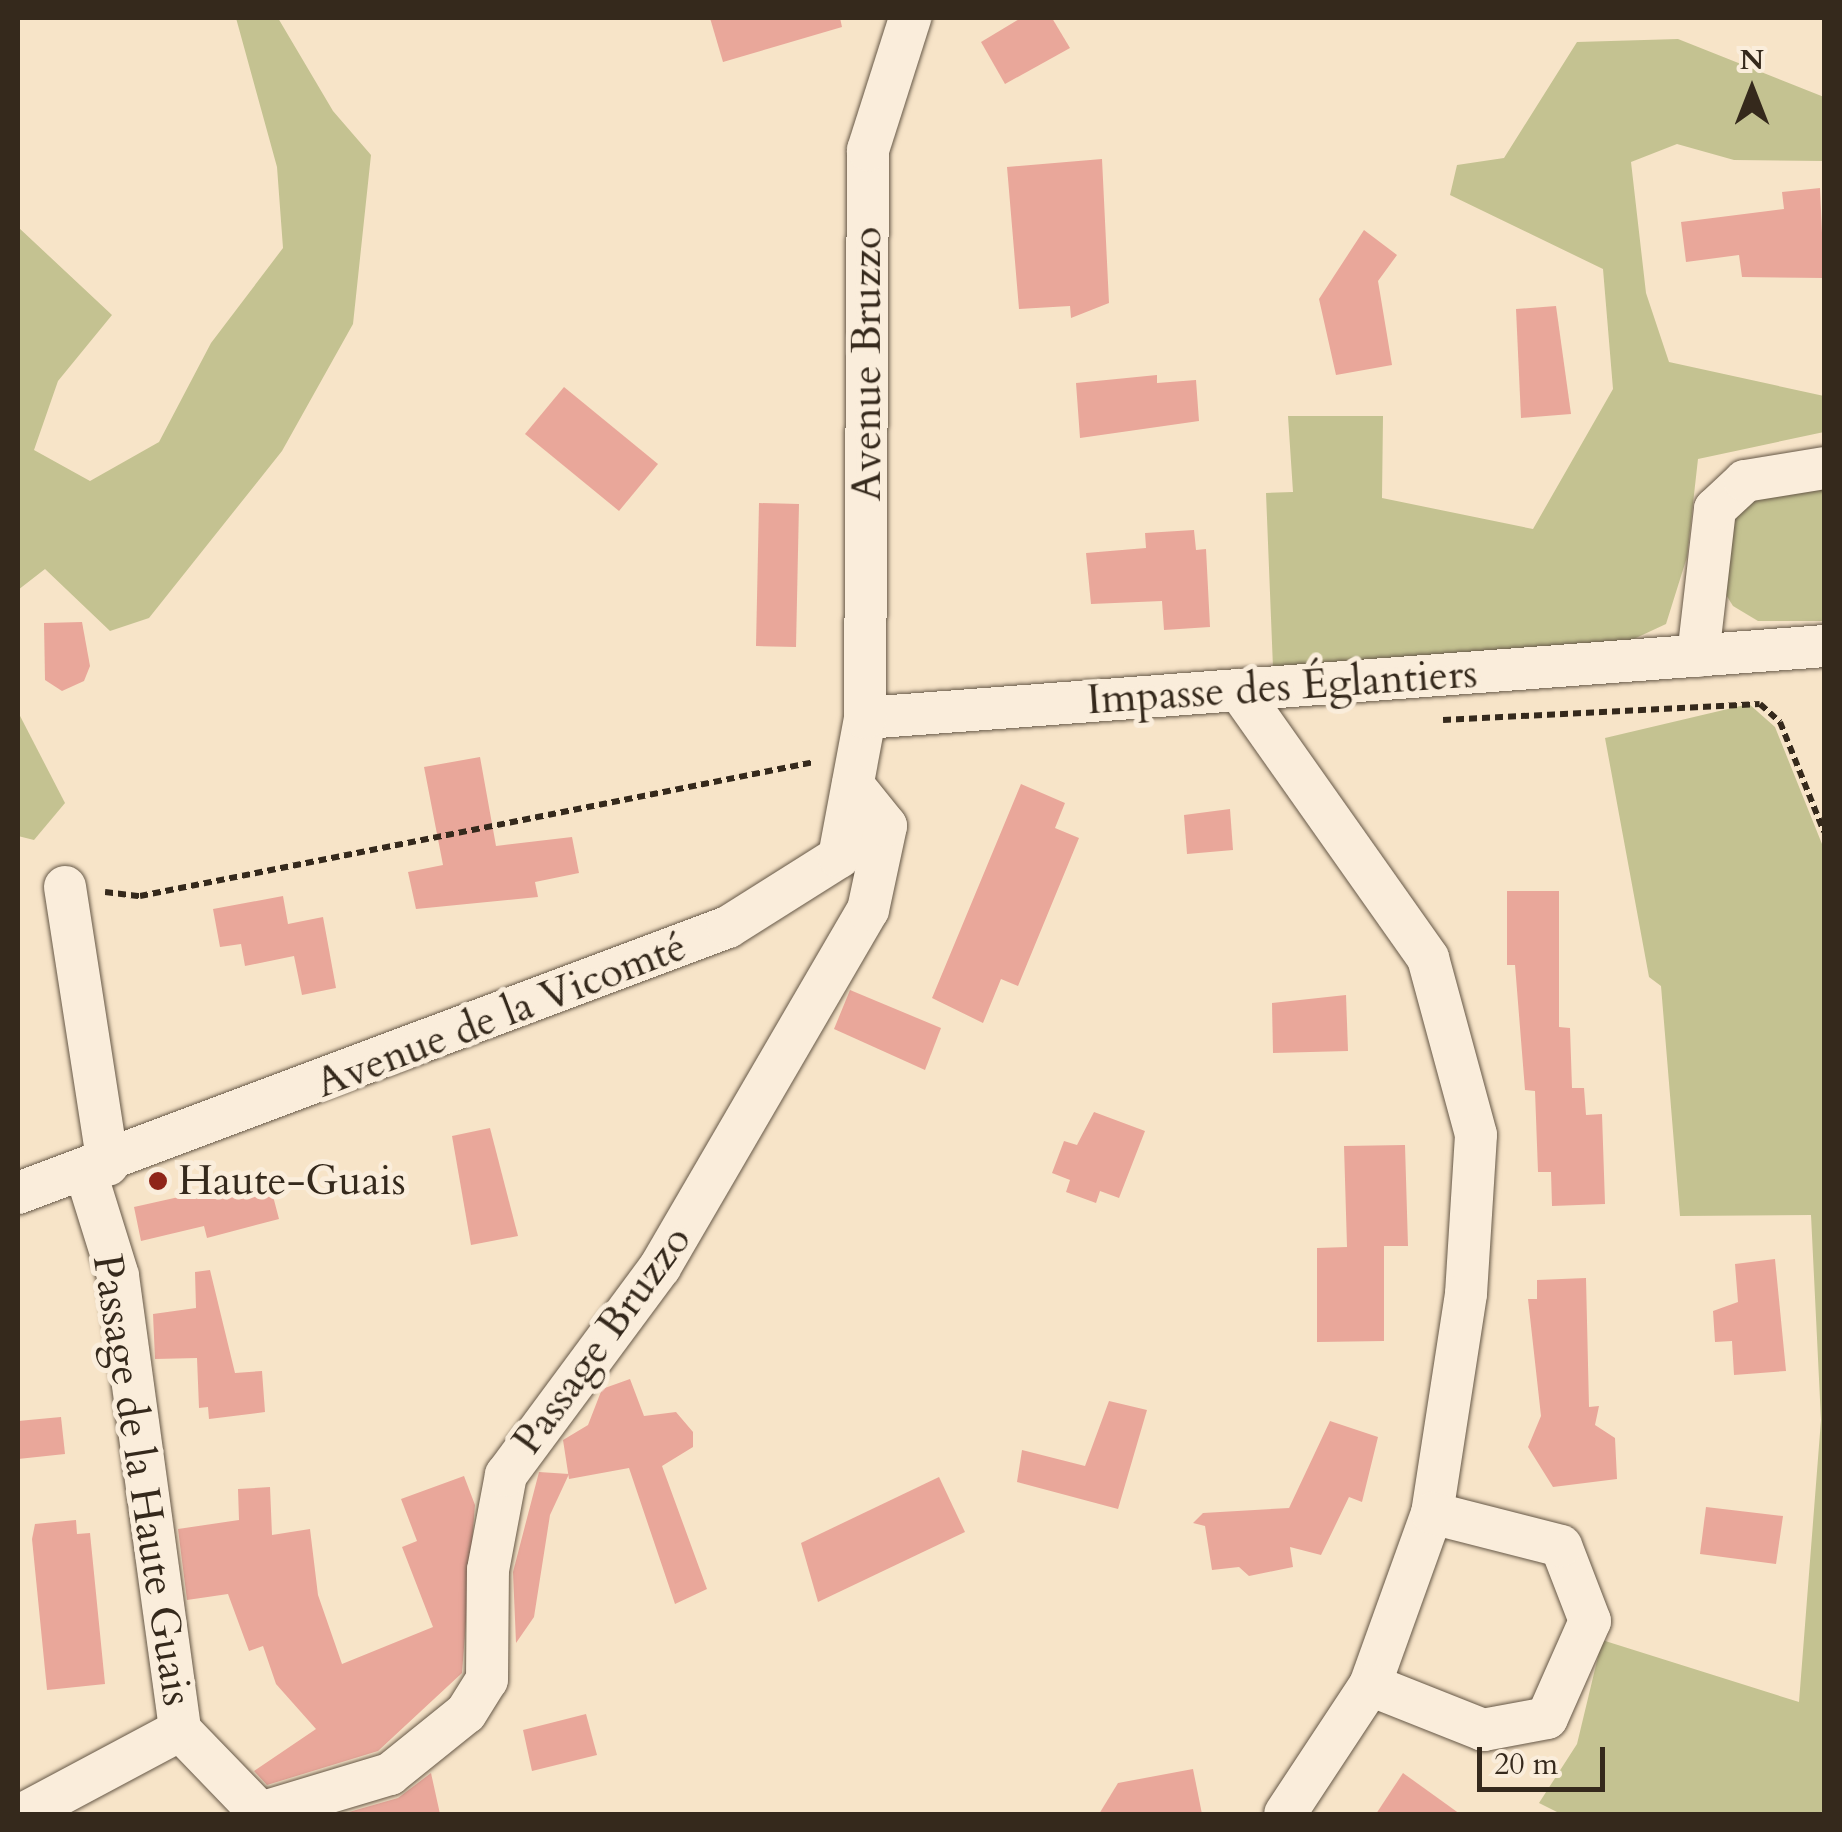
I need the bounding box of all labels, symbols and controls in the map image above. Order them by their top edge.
north arrow [1702,40,1802,140]
text: N [1740,41,1764,79]
street label: Avenue Bruzzo [842,227,892,501]
street label: Impasse des Églantiers [1085,648,1479,726]
street label: Avenue de la Vicomté [309,921,693,1109]
place label: Haute-Guais [178,1156,406,1206]
marker: Haute-Guais [147,1170,169,1192]
street label: Passage Bruzzo [502,1216,702,1464]
street label: Passage de la Haute Guais [81,1251,203,1709]
scale bar [1482,1727,1610,1789]
text: 20 m [1494,1744,1558,1785]

